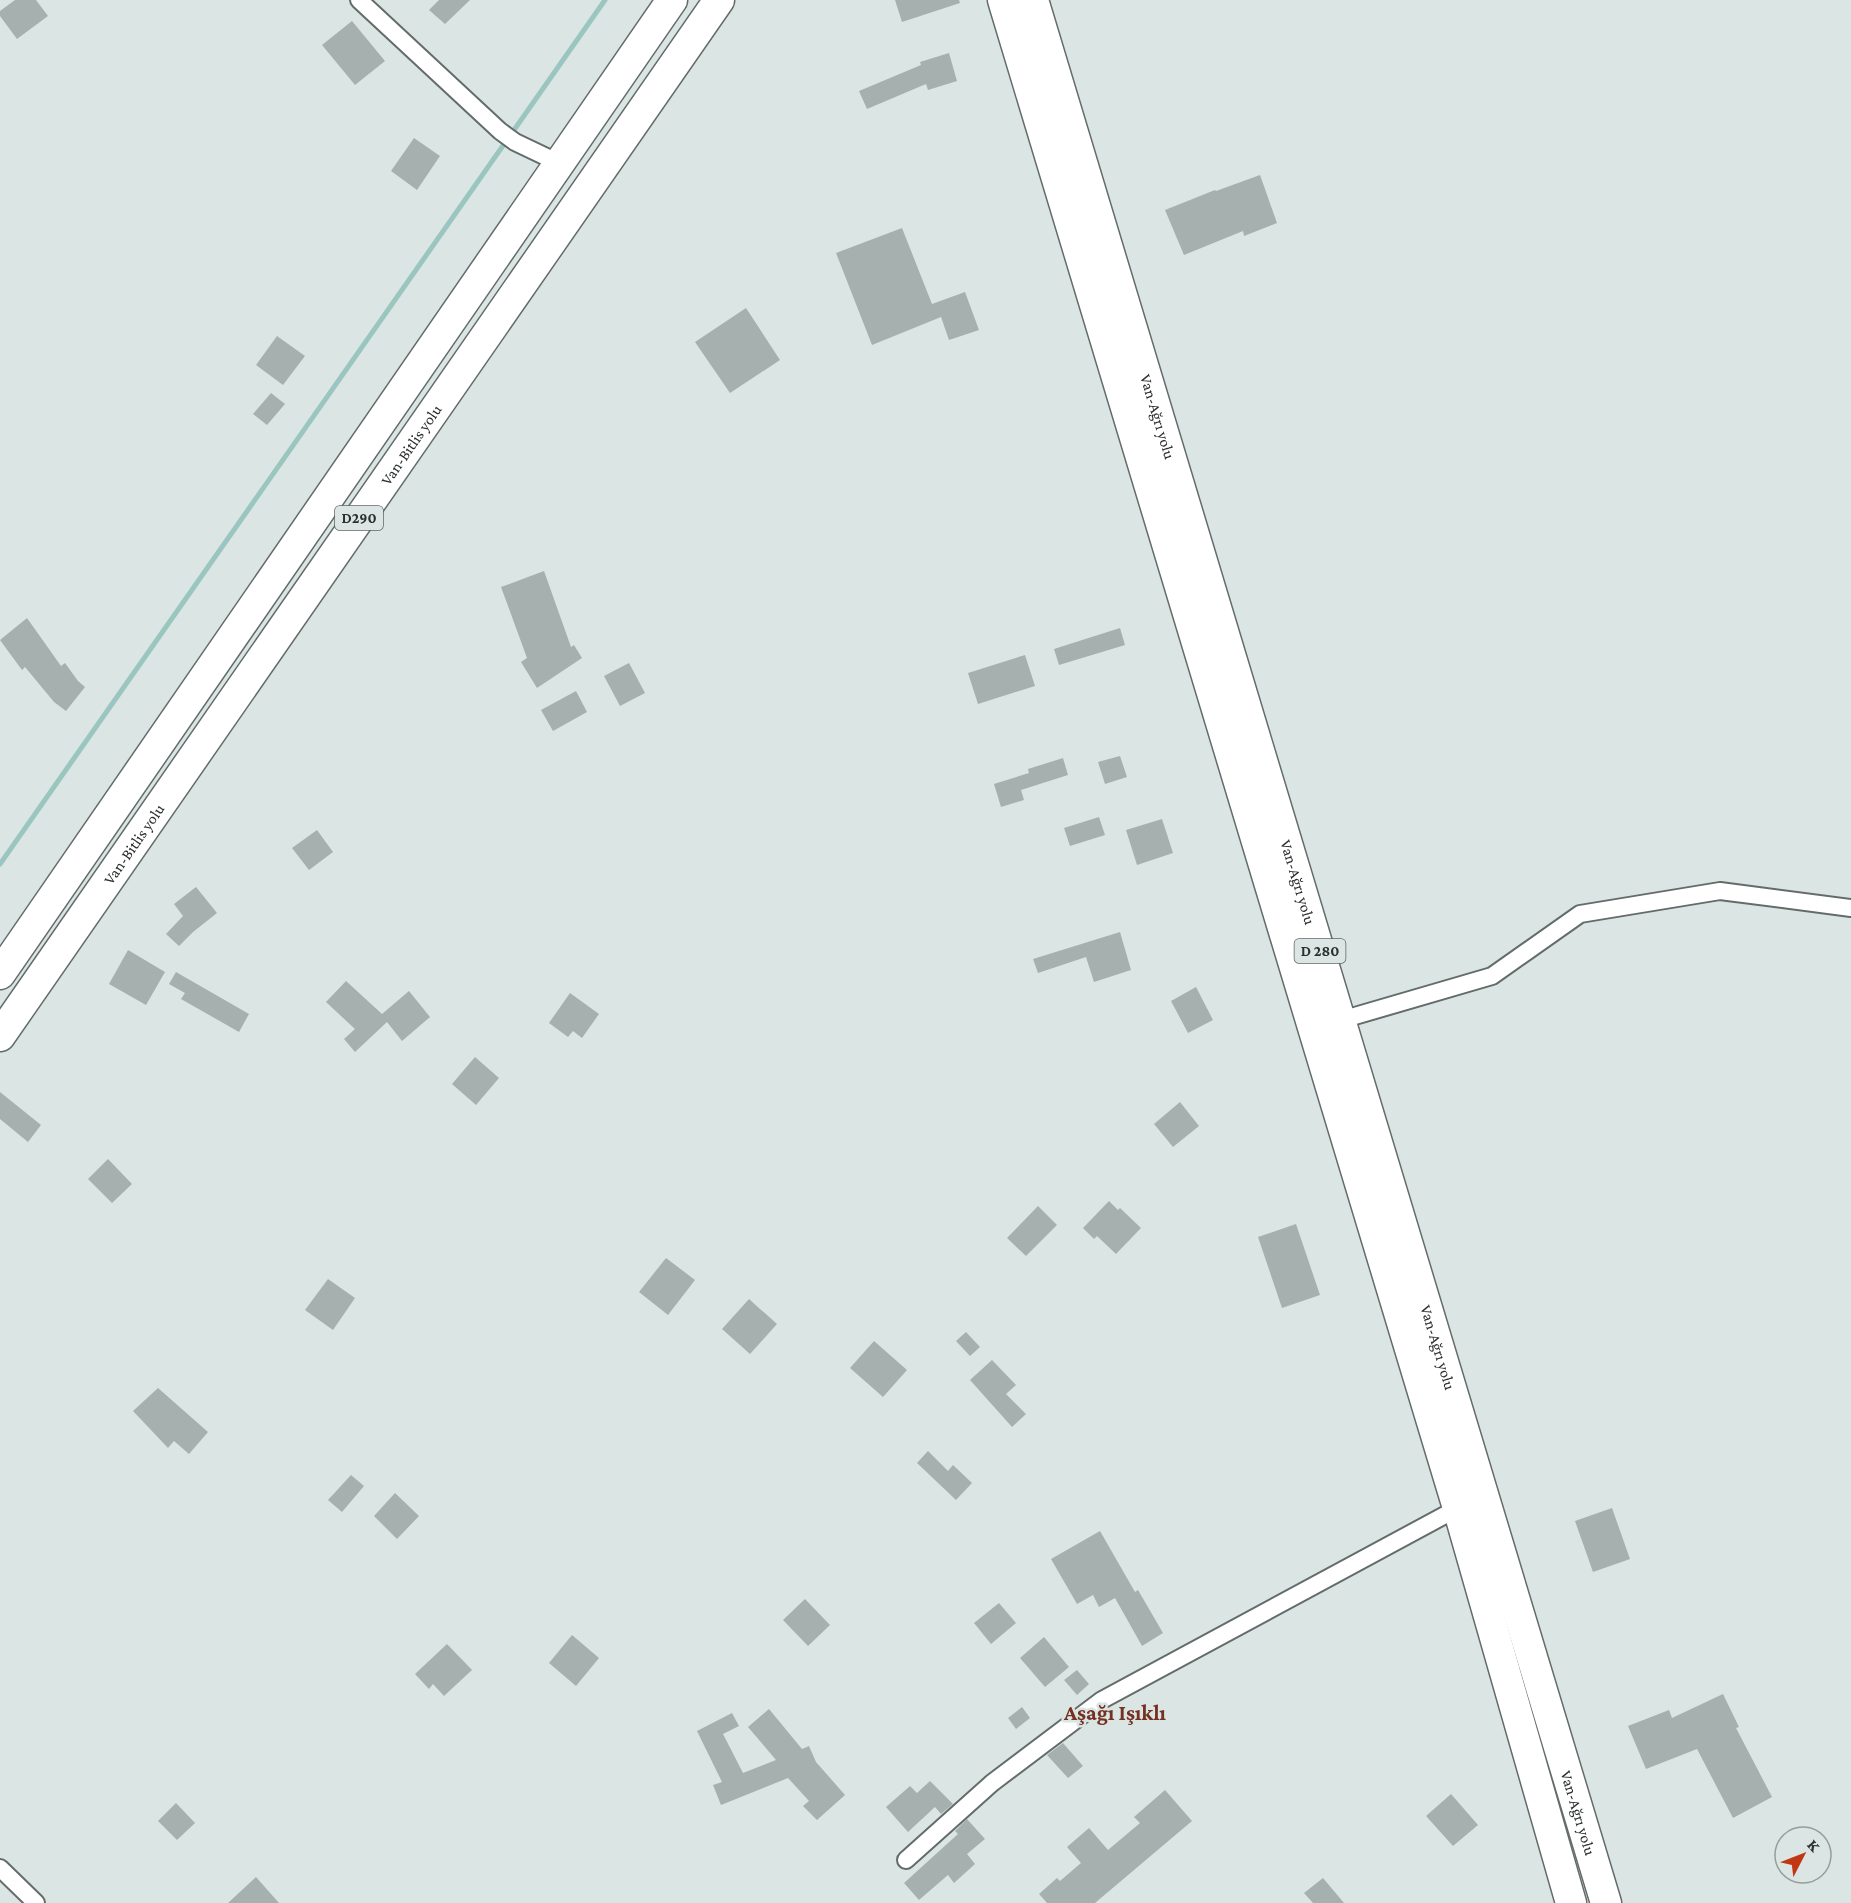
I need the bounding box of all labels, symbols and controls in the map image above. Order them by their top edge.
street label: Van-Ağrı yolu [1138,372,1179,461]
street label: Van-Bitlis yolu [377,401,445,488]
road number: D290 [335,506,383,530]
street label: Van-Bitlis yolu [100,800,167,887]
street label: Van-Ağrı yolu [1278,837,1319,927]
road number: D 280 [1294,939,1346,963]
street label: Van-Ağrı yolu [1418,1303,1460,1392]
district label: Aşağı Işıklı [1063,1700,1167,1725]
street label: Van-Ağrı yolu [1558,1768,1600,1858]
north arrow [1773,1825,1833,1885]
text: K [1804,1836,1824,1855]

